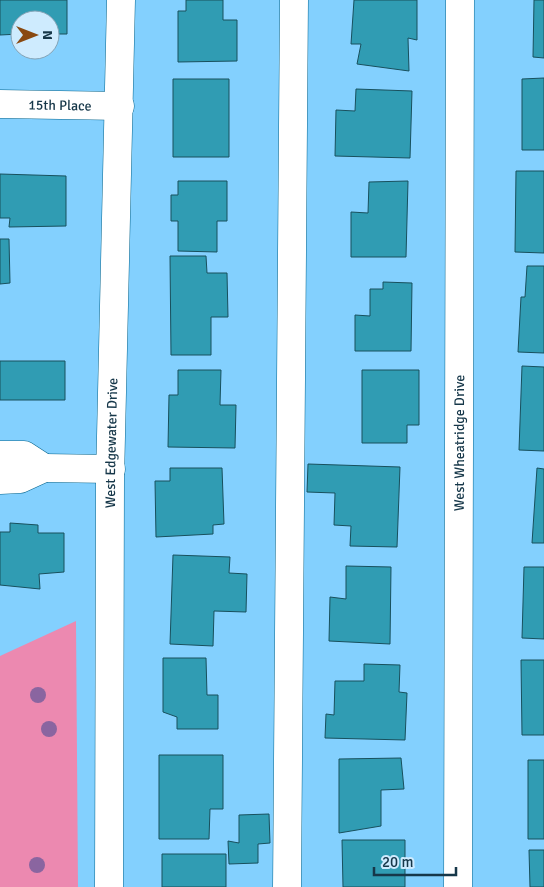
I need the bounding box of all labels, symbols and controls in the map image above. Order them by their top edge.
north arrow [10,10,60,60]
text: N [39,30,56,40]
street label: 15th Place [28,96,92,114]
street label: West Wheatridge Drive [450,375,468,511]
street label: West Edgewater Drive [101,378,121,508]
scale bar [374,844,456,876]
text: 20 m [382,853,413,871]

